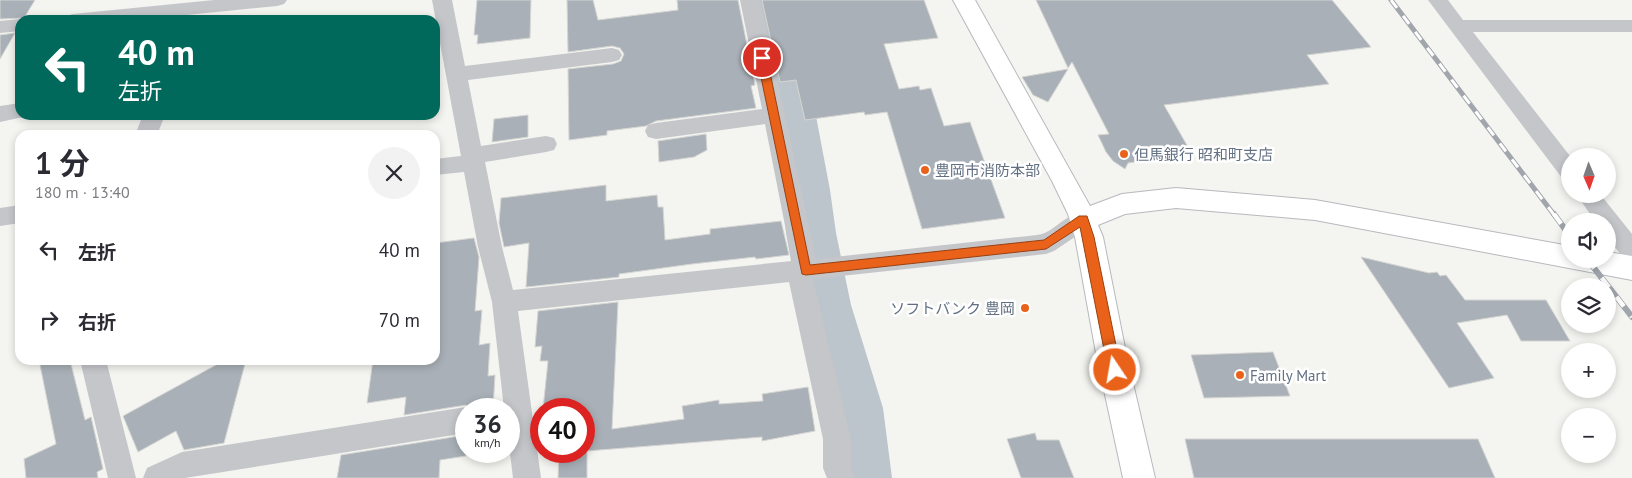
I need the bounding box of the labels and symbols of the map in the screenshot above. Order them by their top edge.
pin [741,37,783,79]
place label: 但馬銀行 昭和町支店 [1134,145,1273,164]
marker: 但馬銀行 昭和町支店 [1118,148,1130,160]
north arrow [1561,148,1616,202]
place label: 豊岡市消防本部 [935,161,1040,180]
marker: 豊岡市消防本部 [919,164,931,176]
place label: ソフトバンク 豊岡 [890,299,1015,318]
marker: ソフトバンク 豊岡 [1019,302,1031,314]
position arrow [1088,343,1140,395]
place label: Family Mart [1250,366,1326,385]
marker: Family Mart [1234,369,1246,381]
speed limit sign: 40 [530,398,595,463]

